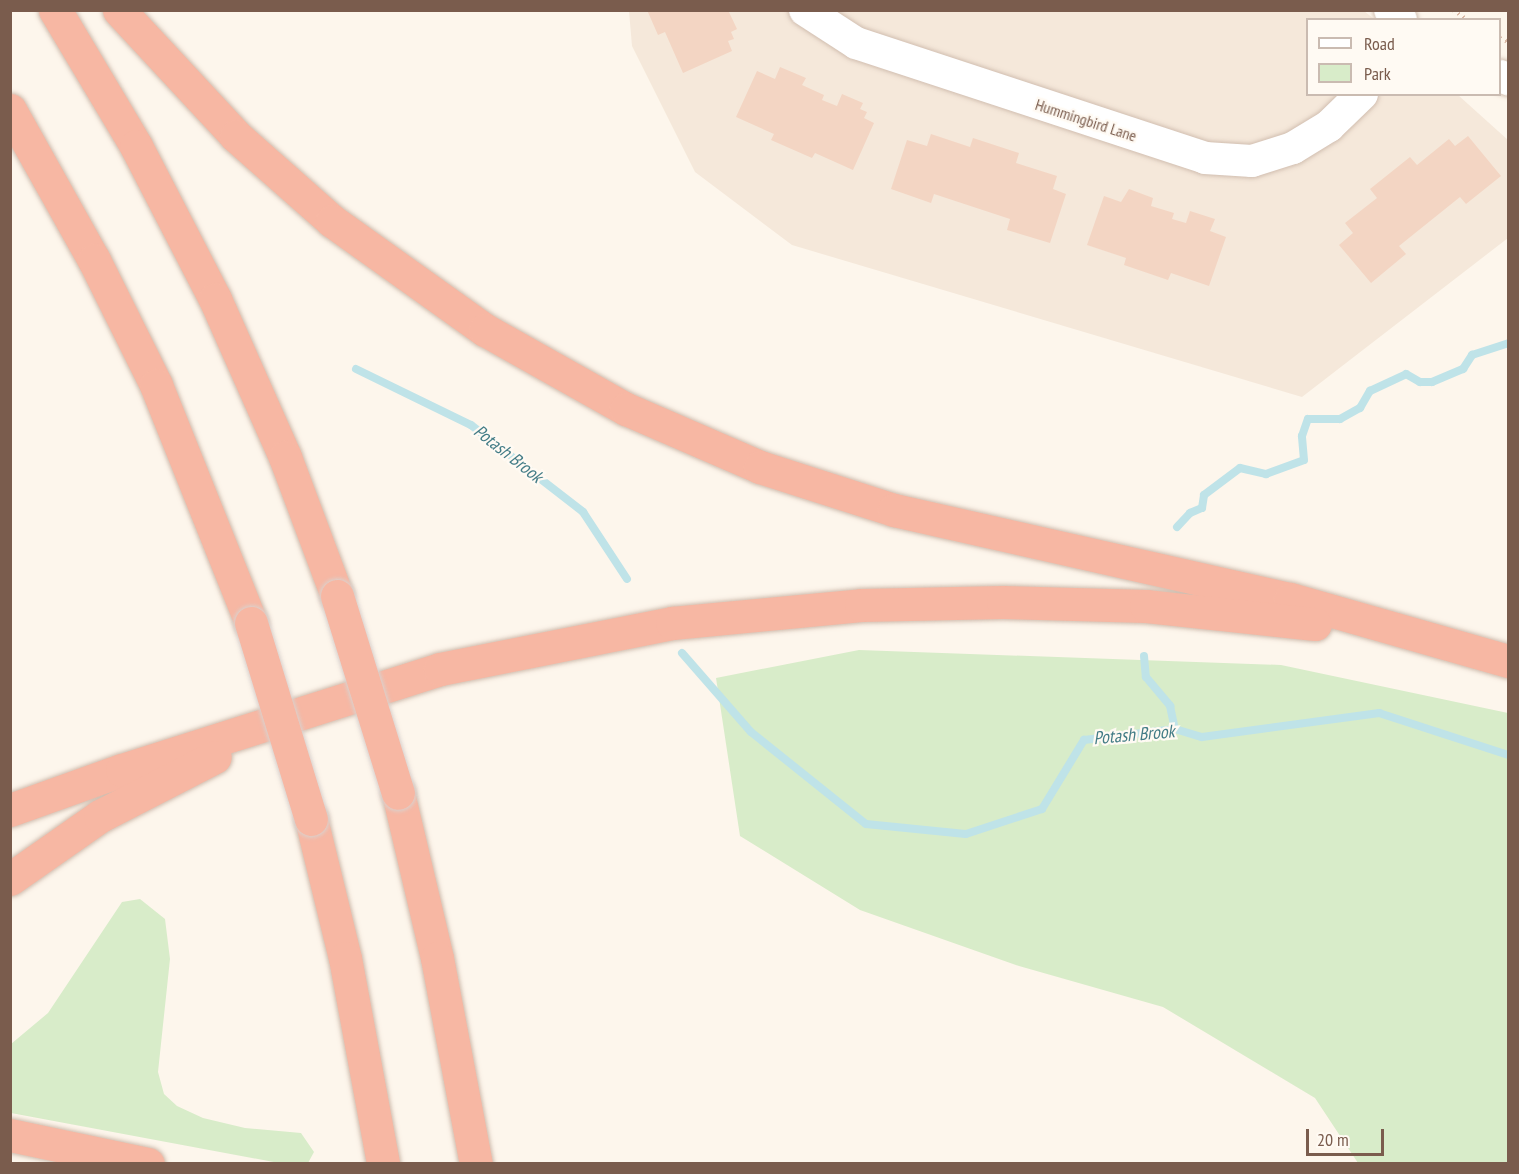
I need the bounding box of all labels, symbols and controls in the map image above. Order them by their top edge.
legend [1306,18,1501,96]
text: Road [1364,32,1395,55]
text: Park [1364,62,1391,85]
street label: Hummingbird Lane [1033,95,1139,145]
water label: Potash Brook [469,420,547,488]
water label: Potash Brook [1093,721,1175,749]
scale bar [1309,1117,1387,1155]
text: 20 m [1317,1128,1349,1151]

